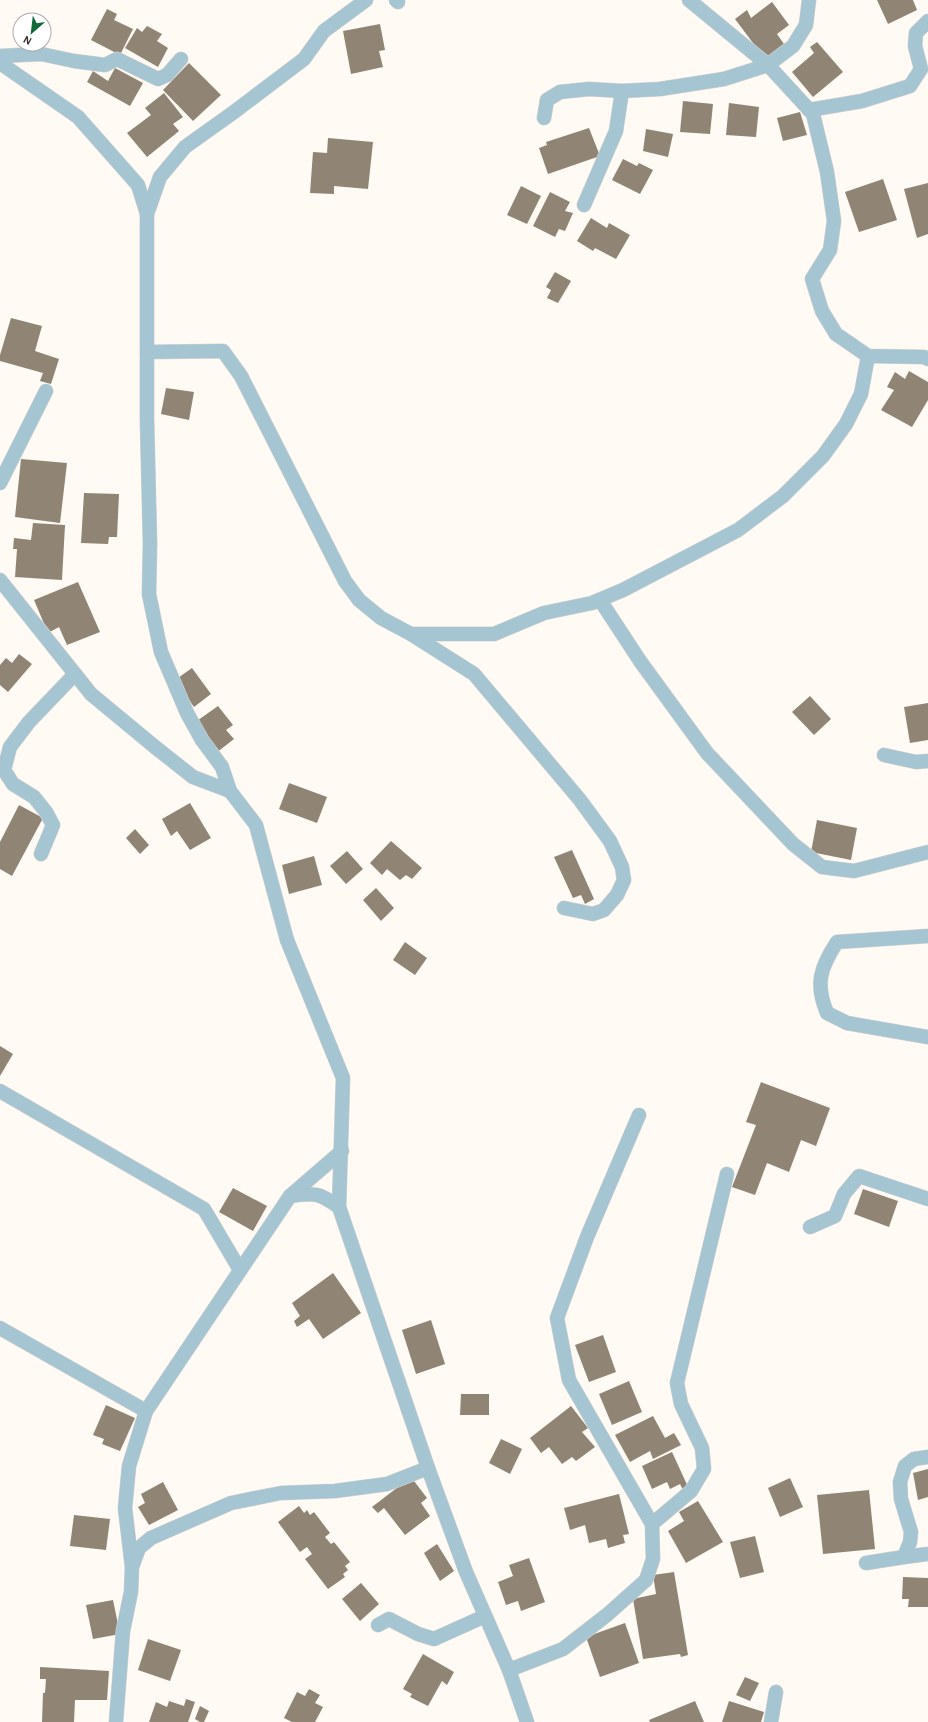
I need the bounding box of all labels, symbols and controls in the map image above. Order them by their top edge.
north arrow [12,12,52,52]
text: N [22,34,34,47]

